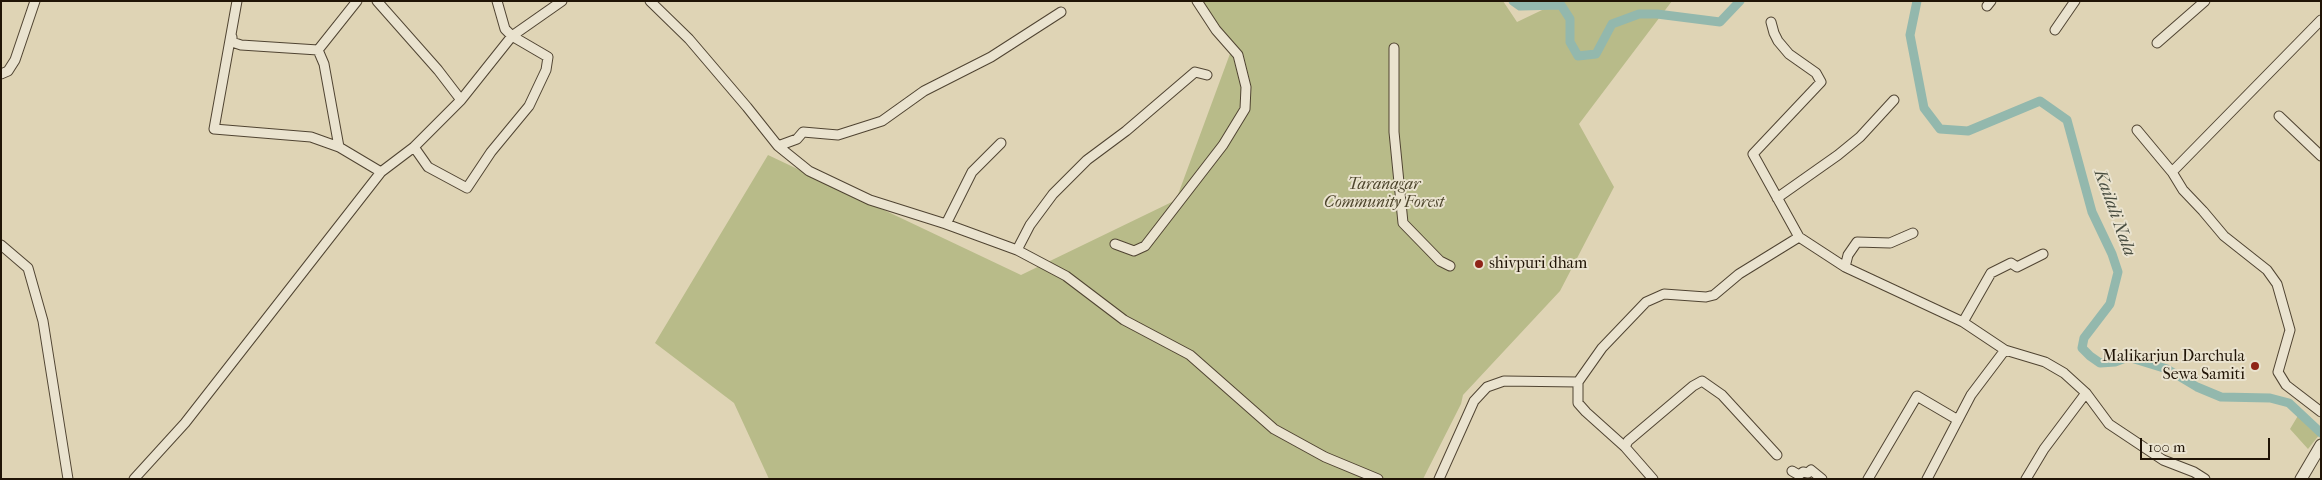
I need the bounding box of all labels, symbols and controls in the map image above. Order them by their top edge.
water label: Kailali Nala [2088,167,2140,259]
park label: Taranagar Community Forest [1324,175,1444,213]
place label: shivpuri dham [1489,254,1587,274]
marker: shivpuri dham [1473,258,1485,270]
place label: Malikarjun Darchula Sewa Samiti [2102,347,2245,385]
marker: Malikarjun Darchula Sewa Samiti [2249,360,2261,372]
scale bar [2142,428,2272,460]
text: 100 m [2148,438,2186,456]

